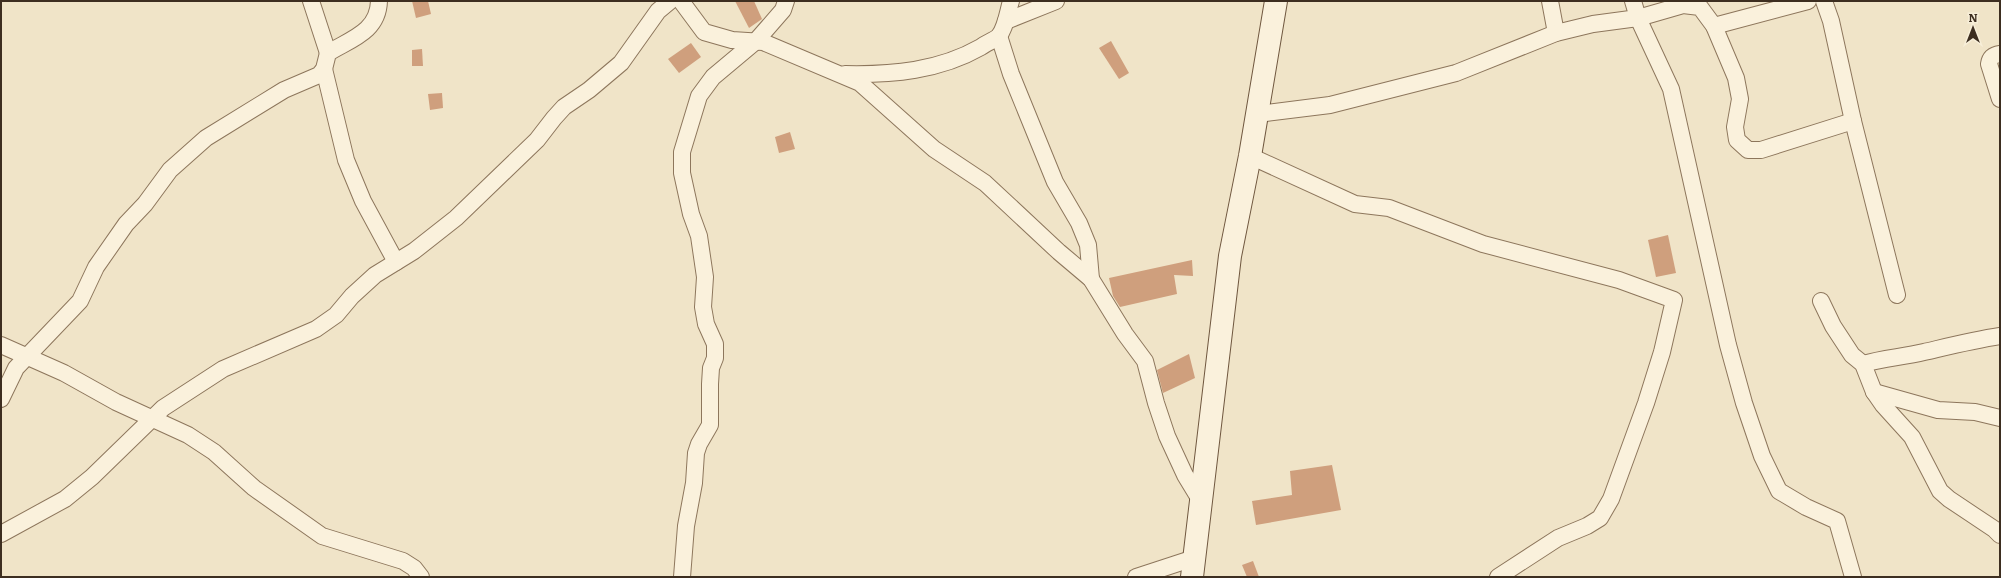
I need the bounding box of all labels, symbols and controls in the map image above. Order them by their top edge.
north arrow [1953,8,1993,48]
text: N [1968,9,1978,25]

